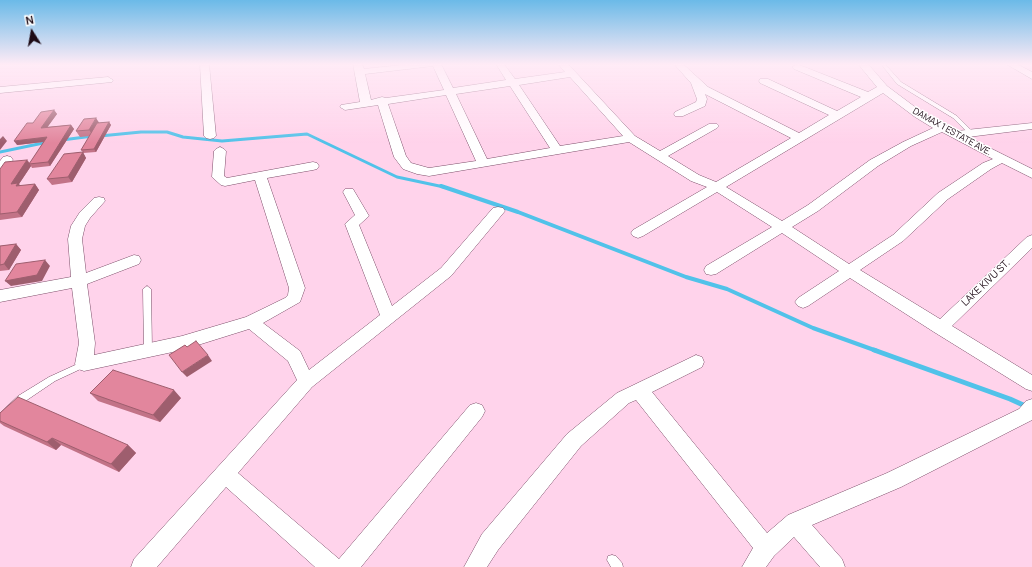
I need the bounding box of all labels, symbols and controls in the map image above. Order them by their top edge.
north arrow [12,12,52,52]
text: N [24,12,35,28]
street label: DAMAX 1 ESTATE AVE. [911,106,993,158]
street label: LAKE KIVU ST. [960,257,1012,309]

